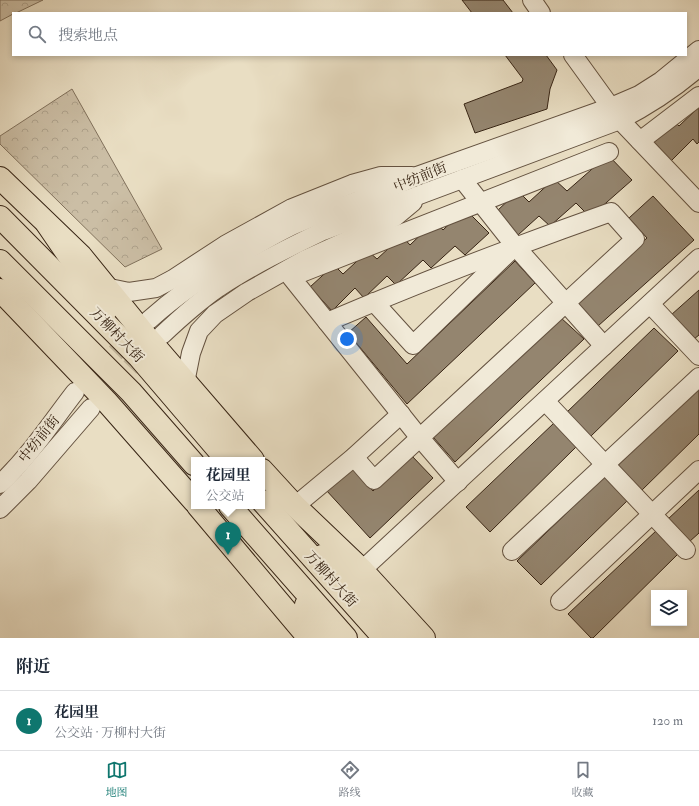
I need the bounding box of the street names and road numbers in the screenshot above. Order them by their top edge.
street label: 中纺前街 [391,159,449,195]
street label: 万柳村大街 [87,304,147,366]
street label: 中纺前街 [15,412,63,466]
street label: 万柳村大街 [301,547,361,611]

